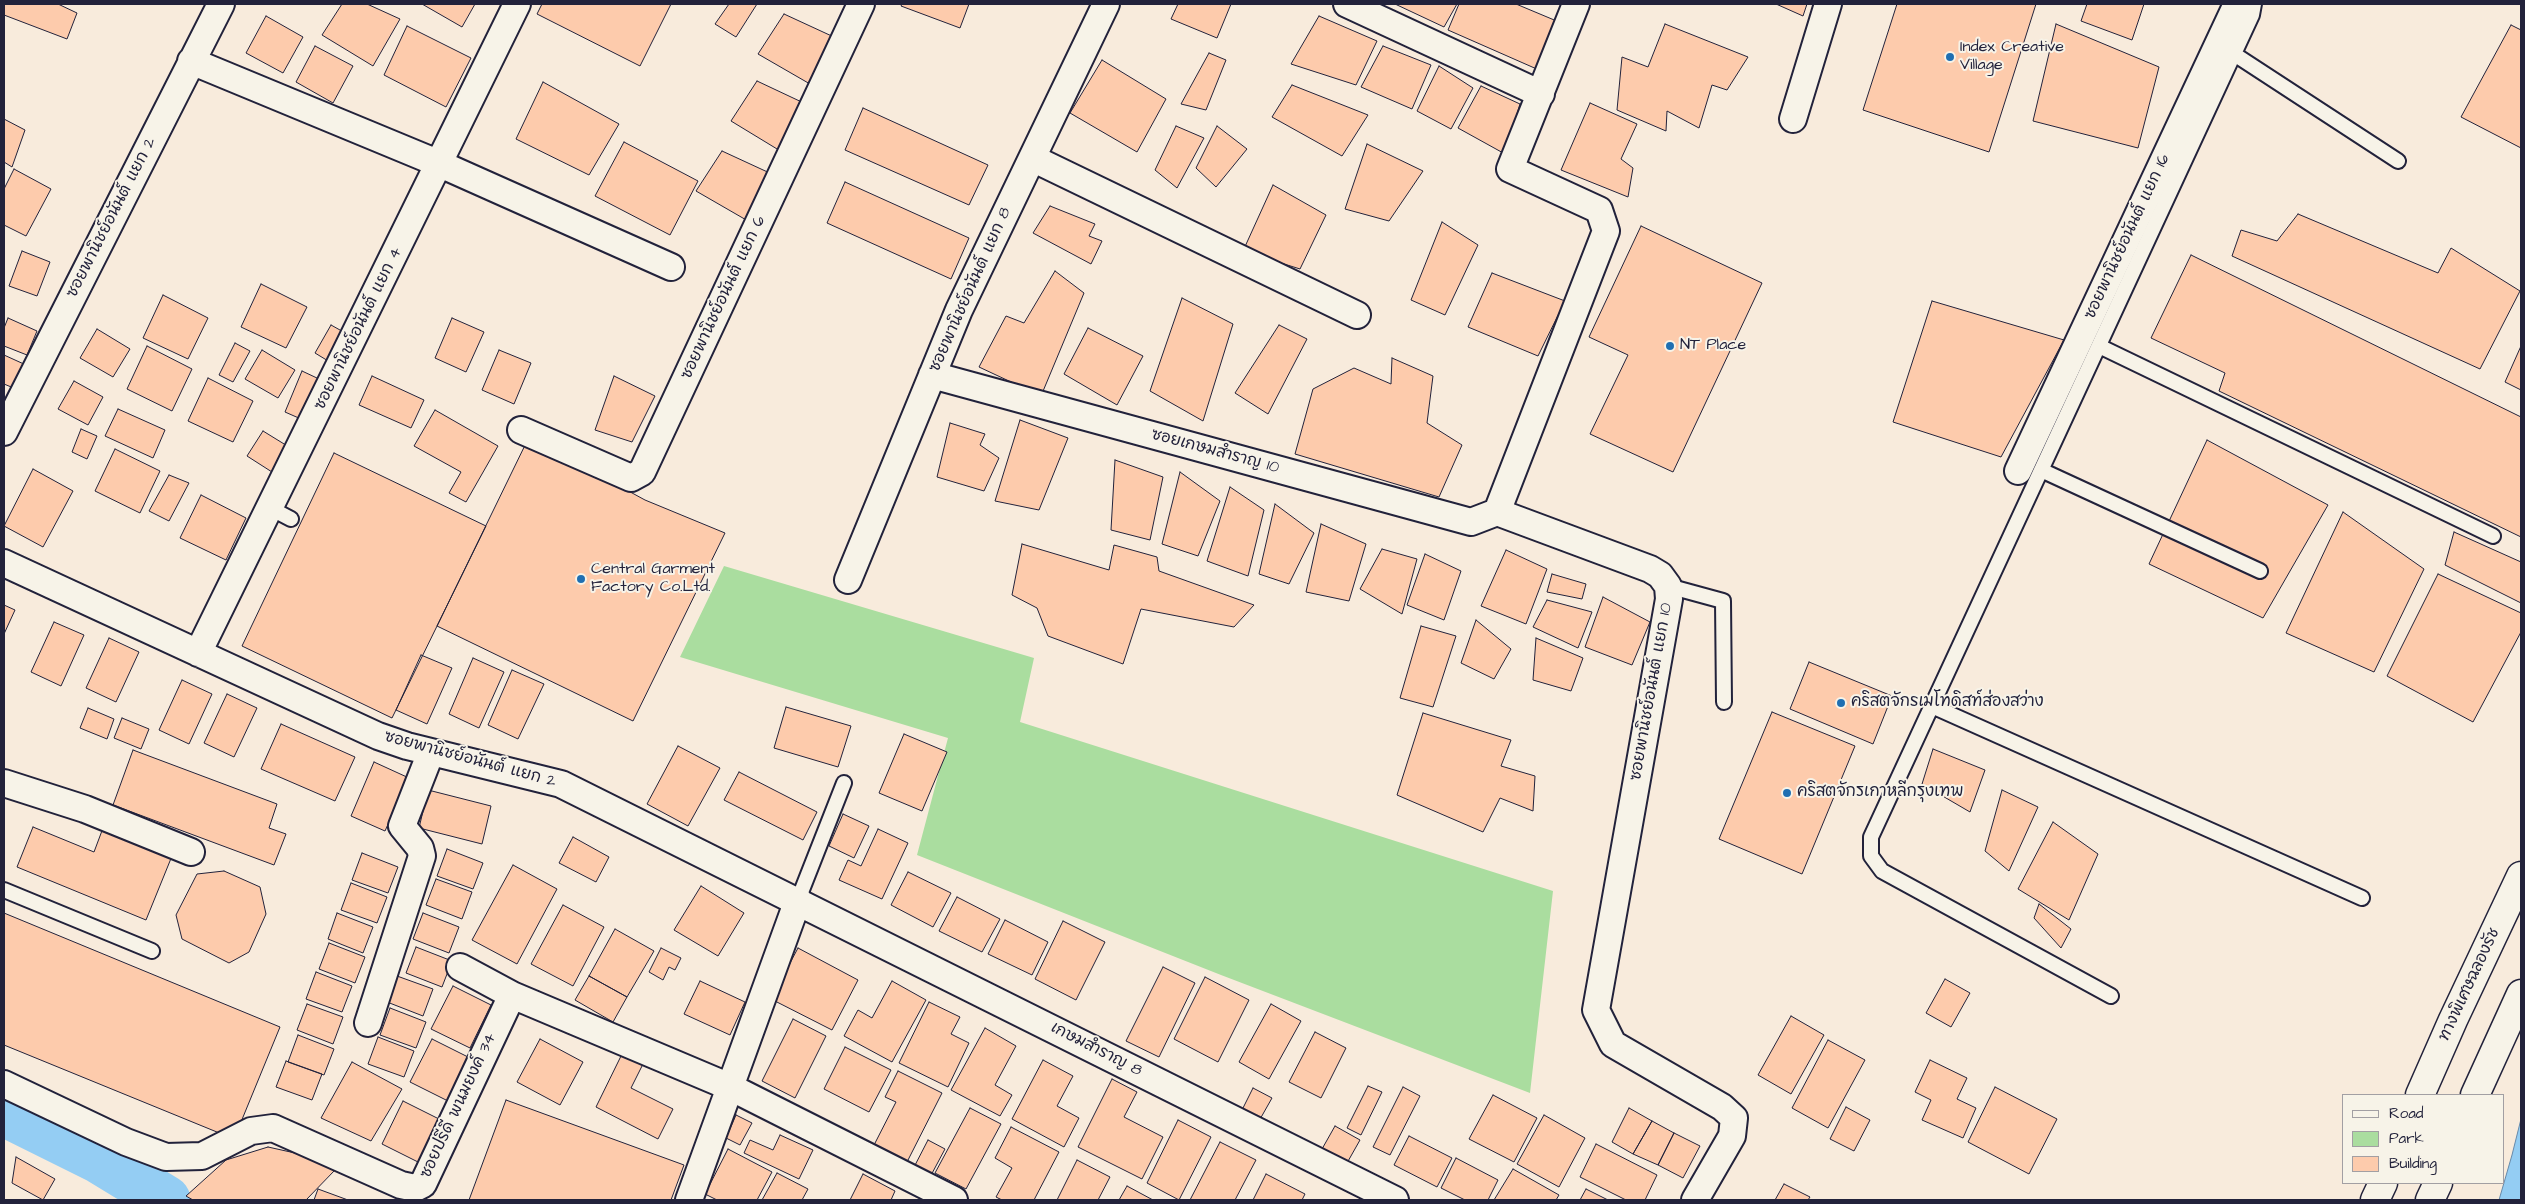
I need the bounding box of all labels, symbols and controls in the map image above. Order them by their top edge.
place label: Index Creative Village [1960,38,2064,76]
marker: Index Creative Village [1944,51,1956,63]
street label: ซอยพานิชย์อนันต์ แยก 2 [63,135,161,301]
street label: ซอยพานิชย์อนันต์ แยก 16 [2081,151,2175,323]
street label: ซอยพานิชย์อนันต์ แยก 8 [926,205,1016,375]
street label: ซอยพานิชย์อนันต์ แยก 6 [678,213,770,383]
street label: ซอยพานิชย์อนันต์ แยก 4 [311,244,407,414]
place label: NT Place [1680,336,1746,356]
marker: NT Place [1664,340,1676,352]
street label: ซอยเกษมสำราญ 10 [1149,426,1281,478]
place label: Central Garment Factory Co.Ltd. [591,560,715,598]
marker: Central Garment Factory Co.Ltd. [575,573,587,585]
street label: ซอยพานิชย์อนันต์ แยก 10 [1627,602,1677,782]
place label: คริสตจักรเมโทดิสท์ส่องสว่าง [1851,693,2044,713]
marker: คริสตจักรเมโทดิสท์ส่องสว่าง [1835,697,1847,709]
street label: ซอยพานิชย์อนันต์ แยก 2 [382,728,558,792]
place label: คริสตจักรเกาหลีกรุงเทพ [1797,783,1964,803]
marker: คริสตจักรเกาหลีกรุงเทพ [1781,787,1793,799]
street label: ทางพิเศษฉลองรัช [2435,925,2505,1045]
street label: เกษมสำราญ 8 [1047,1019,1145,1081]
street label: ซอยปรีดี พนมยงค์ 34 [417,1030,501,1182]
legend [2342,1094,2505,1184]
text: Road [2389,1103,2423,1124]
text: Park [2389,1128,2424,1149]
text: Building [2389,1153,2437,1174]

